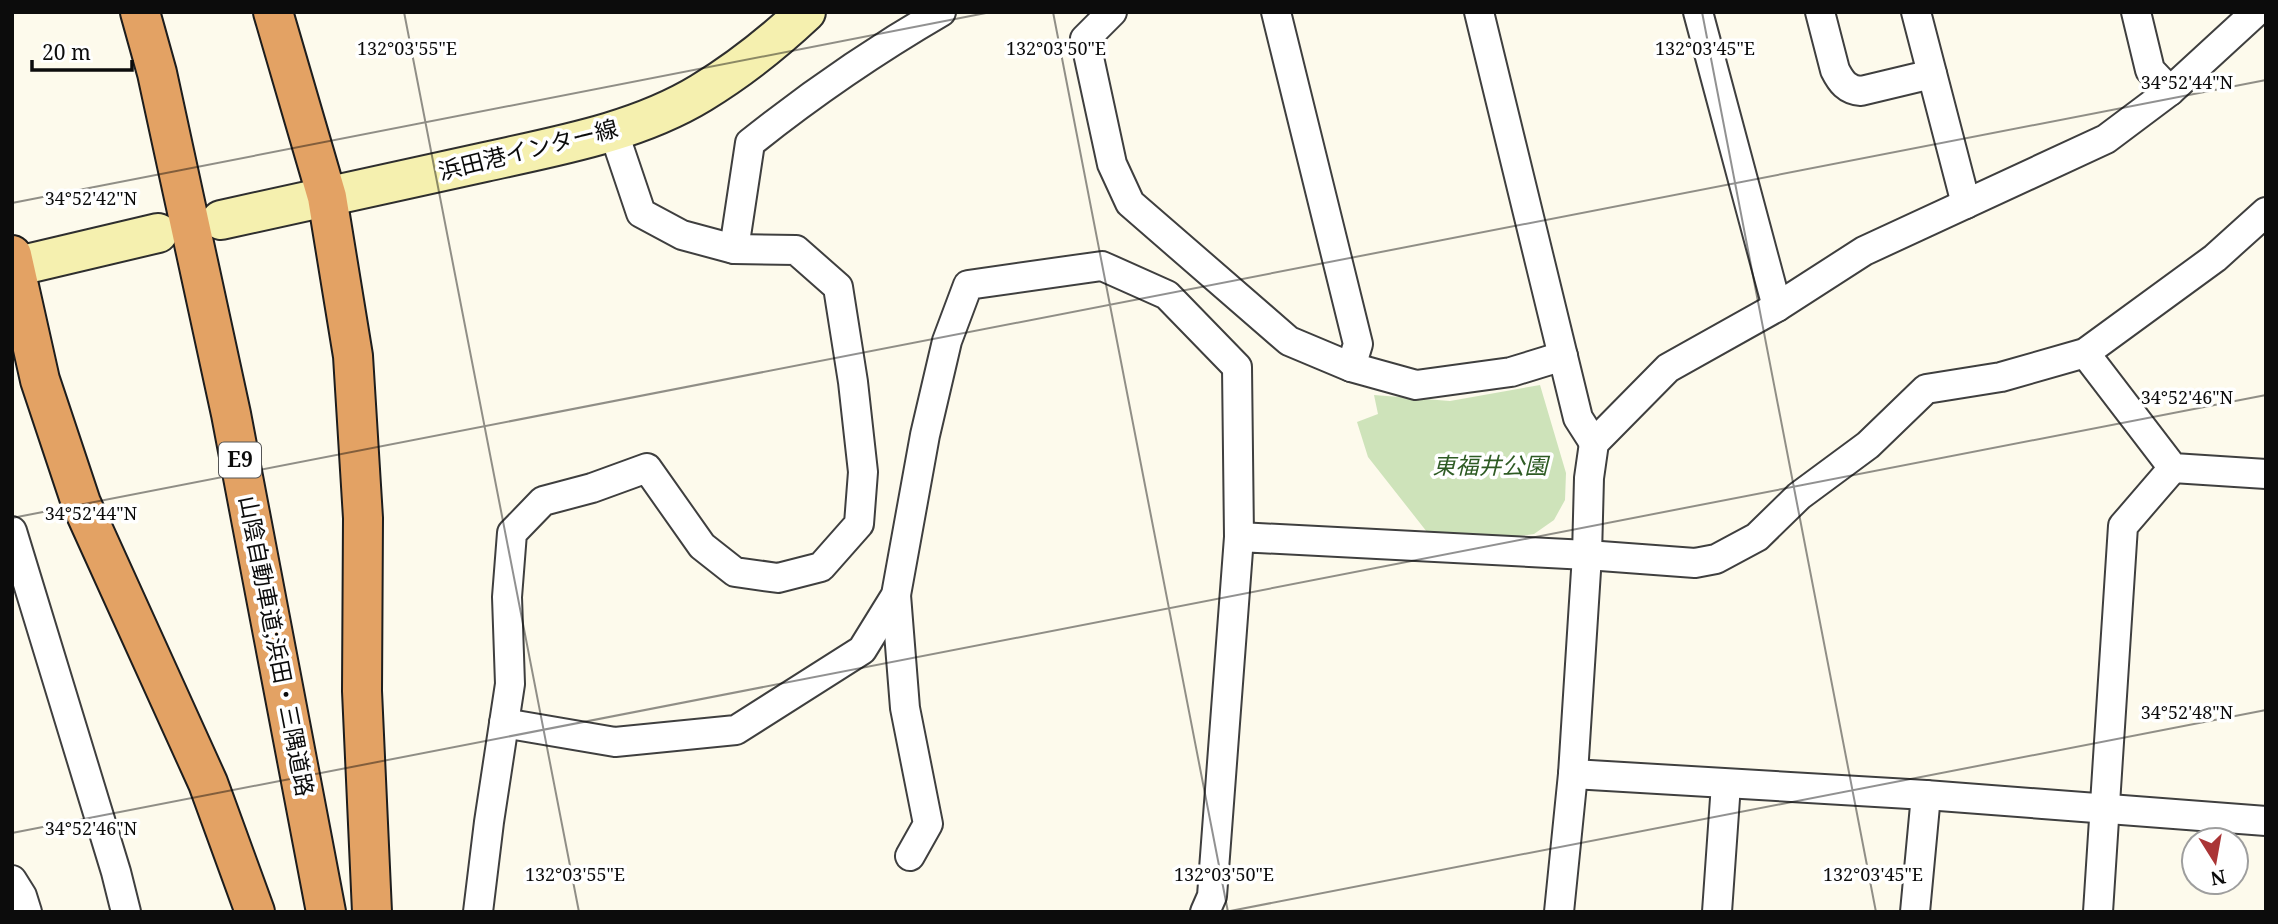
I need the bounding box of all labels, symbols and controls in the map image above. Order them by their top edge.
scale bar [32,28,131,72]
text: 132°03'55"E [357,36,457,60]
text: 132°03'50"E [1006,36,1106,60]
text: 132°03'45"E [1655,36,1755,60]
text: 20 m [42,38,91,66]
text: 34°52'44"N [2141,70,2234,94]
street label: 浜田港インター線 [435,111,621,187]
text: 34°52'42"N [45,186,138,210]
text: 34°52'46"N [2141,385,2234,409]
road number: E9 [219,442,261,477]
park label: 東福井公園 [1433,449,1551,481]
street label: 山陰自動車道;浜田・三隅道路 [232,493,322,799]
text: 34°52'44"N [45,501,138,525]
text: 34°52'48"N [2141,700,2234,724]
text: 34°52'46"N [45,816,138,840]
north arrow [2180,826,2250,896]
text: 132°03'55"E [525,862,625,886]
text: 132°03'50"E [1174,862,1274,886]
text: 132°03'45"E [1823,862,1923,886]
text: N [2208,863,2228,892]

